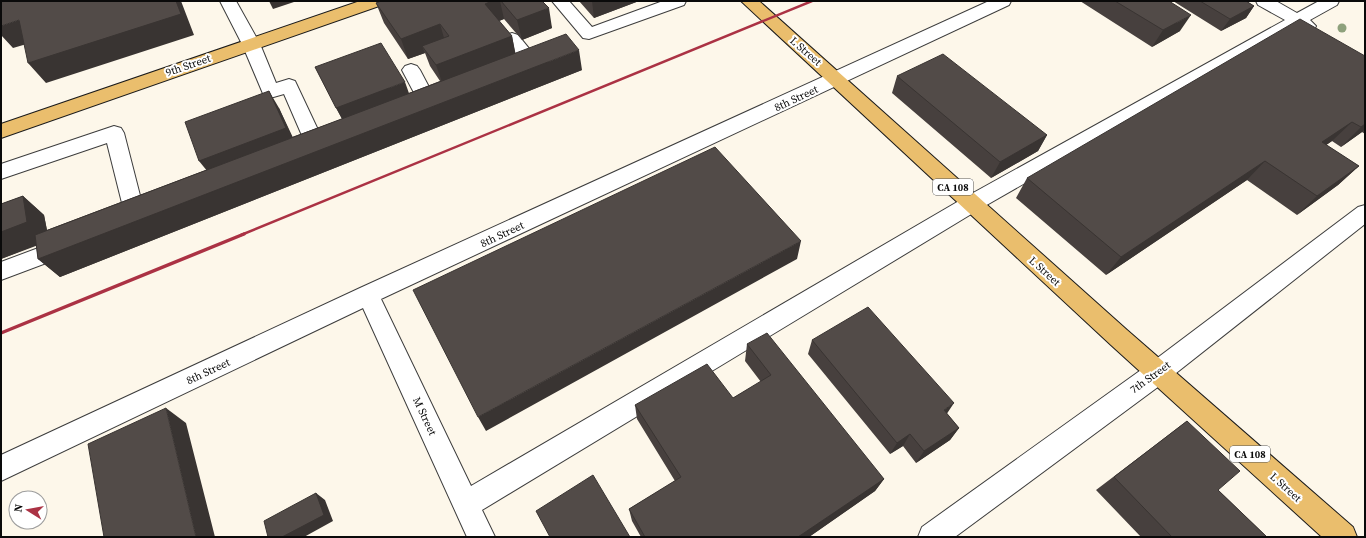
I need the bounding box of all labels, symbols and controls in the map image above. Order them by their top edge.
street label: L Street [787,33,825,70]
street label: 9th Street [164,51,213,80]
street label: 8th Street [772,82,821,115]
road number: CA 108 [933,179,973,195]
street label: 8th Street [478,218,527,251]
street label: L Street [1026,253,1064,290]
street label: 8th Street [184,355,233,388]
street label: 7th Street [1127,357,1174,397]
street label: M Street [409,394,440,438]
road number: CA 108 [1230,446,1270,462]
street label: L Street [1267,469,1305,506]
north arrow [8,490,48,530]
text: N [11,503,27,514]

